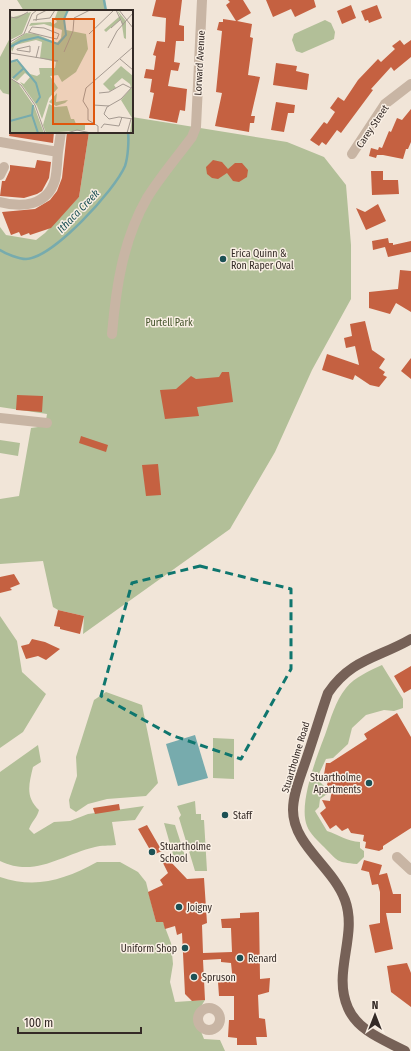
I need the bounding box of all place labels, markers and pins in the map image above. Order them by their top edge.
place label: Erica Quinn & Ron Raper Oval [231,248,294,272]
marker: Erica Quinn & Ron Raper Oval [218,254,228,264]
place label: Stuartholme Apartments [310,772,361,796]
marker: Stuartholme Apartments [364,778,374,788]
marker: Staff [220,810,230,820]
place label: Staff [233,810,253,822]
place label: Stuartholme School [160,841,211,865]
marker: Stuartholme School [147,847,157,857]
marker: Joigny [174,902,184,912]
place label: Joigny [187,902,212,914]
place label: Uniform Shop [121,943,177,955]
marker: Uniform Shop [180,943,190,953]
marker: Renard [235,953,245,963]
place label: Renard [248,953,277,965]
marker: Spruson [189,972,199,982]
place label: Spruson [202,972,236,984]

